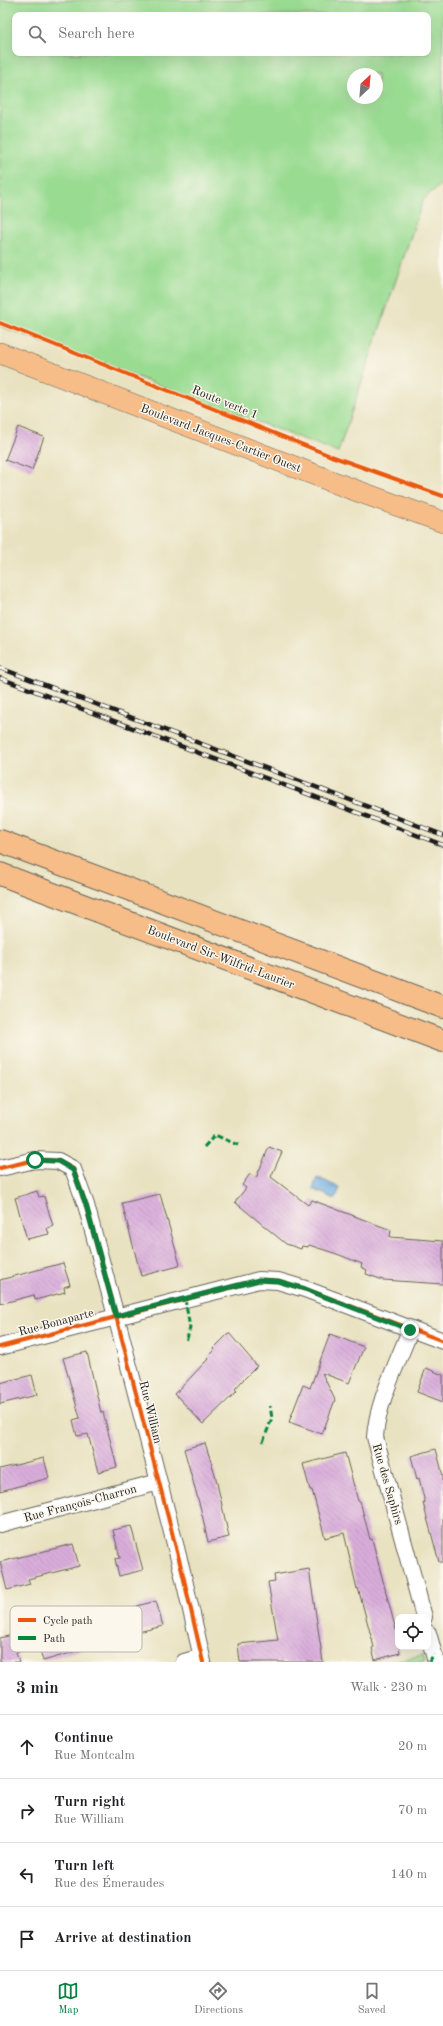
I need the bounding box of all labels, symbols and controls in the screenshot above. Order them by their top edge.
search box [12,12,431,56]
icon: search [26,23,48,45]
text: Search here [58,27,135,42]
north arrow [347,68,383,104]
street label: Route verte 1 [190,384,259,422]
street label: Boulevard Jacques-Cartier Ouest [139,403,303,475]
street label: Boulevard Sir-Wilfrid-Laurier [145,924,296,992]
route start [26,1151,44,1169]
street label: Rue Bonaparte [17,1307,96,1339]
route end [401,1321,419,1339]
street label: Rue William [136,1379,164,1445]
street label: Rue des Saphirs [370,1442,404,1526]
street label: Rue François-Charron [23,1483,138,1525]
legend [10,1606,142,1652]
map controls [395,1614,431,1650]
button: locate [395,1614,431,1650]
text: Cycle path [43,1616,93,1627]
text: Path [43,1634,65,1645]
text: 3 min [16,1680,59,1697]
text: Walk · 230 m [350,1681,427,1694]
text: Continue [54,1731,113,1746]
icon: ahead [16,1736,38,1758]
text: 20 m [398,1740,427,1753]
text: Rue Montcalm [54,1749,135,1762]
text: Turn right [54,1795,125,1810]
icon: right [16,1800,38,1822]
text: 70 m [398,1804,427,1817]
text: Rue William [54,1813,124,1826]
text: Turn left [54,1859,114,1874]
icon: left [16,1864,38,1886]
text: 140 m [390,1868,427,1881]
text: Rue des Émeraudes [54,1877,164,1890]
icon: arrive [16,1928,38,1950]
text: Arrive at destination [54,1931,192,1946]
tab: Map [57,1980,79,2018]
tab: Directions [194,1980,243,2018]
tab: Saved [358,1980,386,2018]

